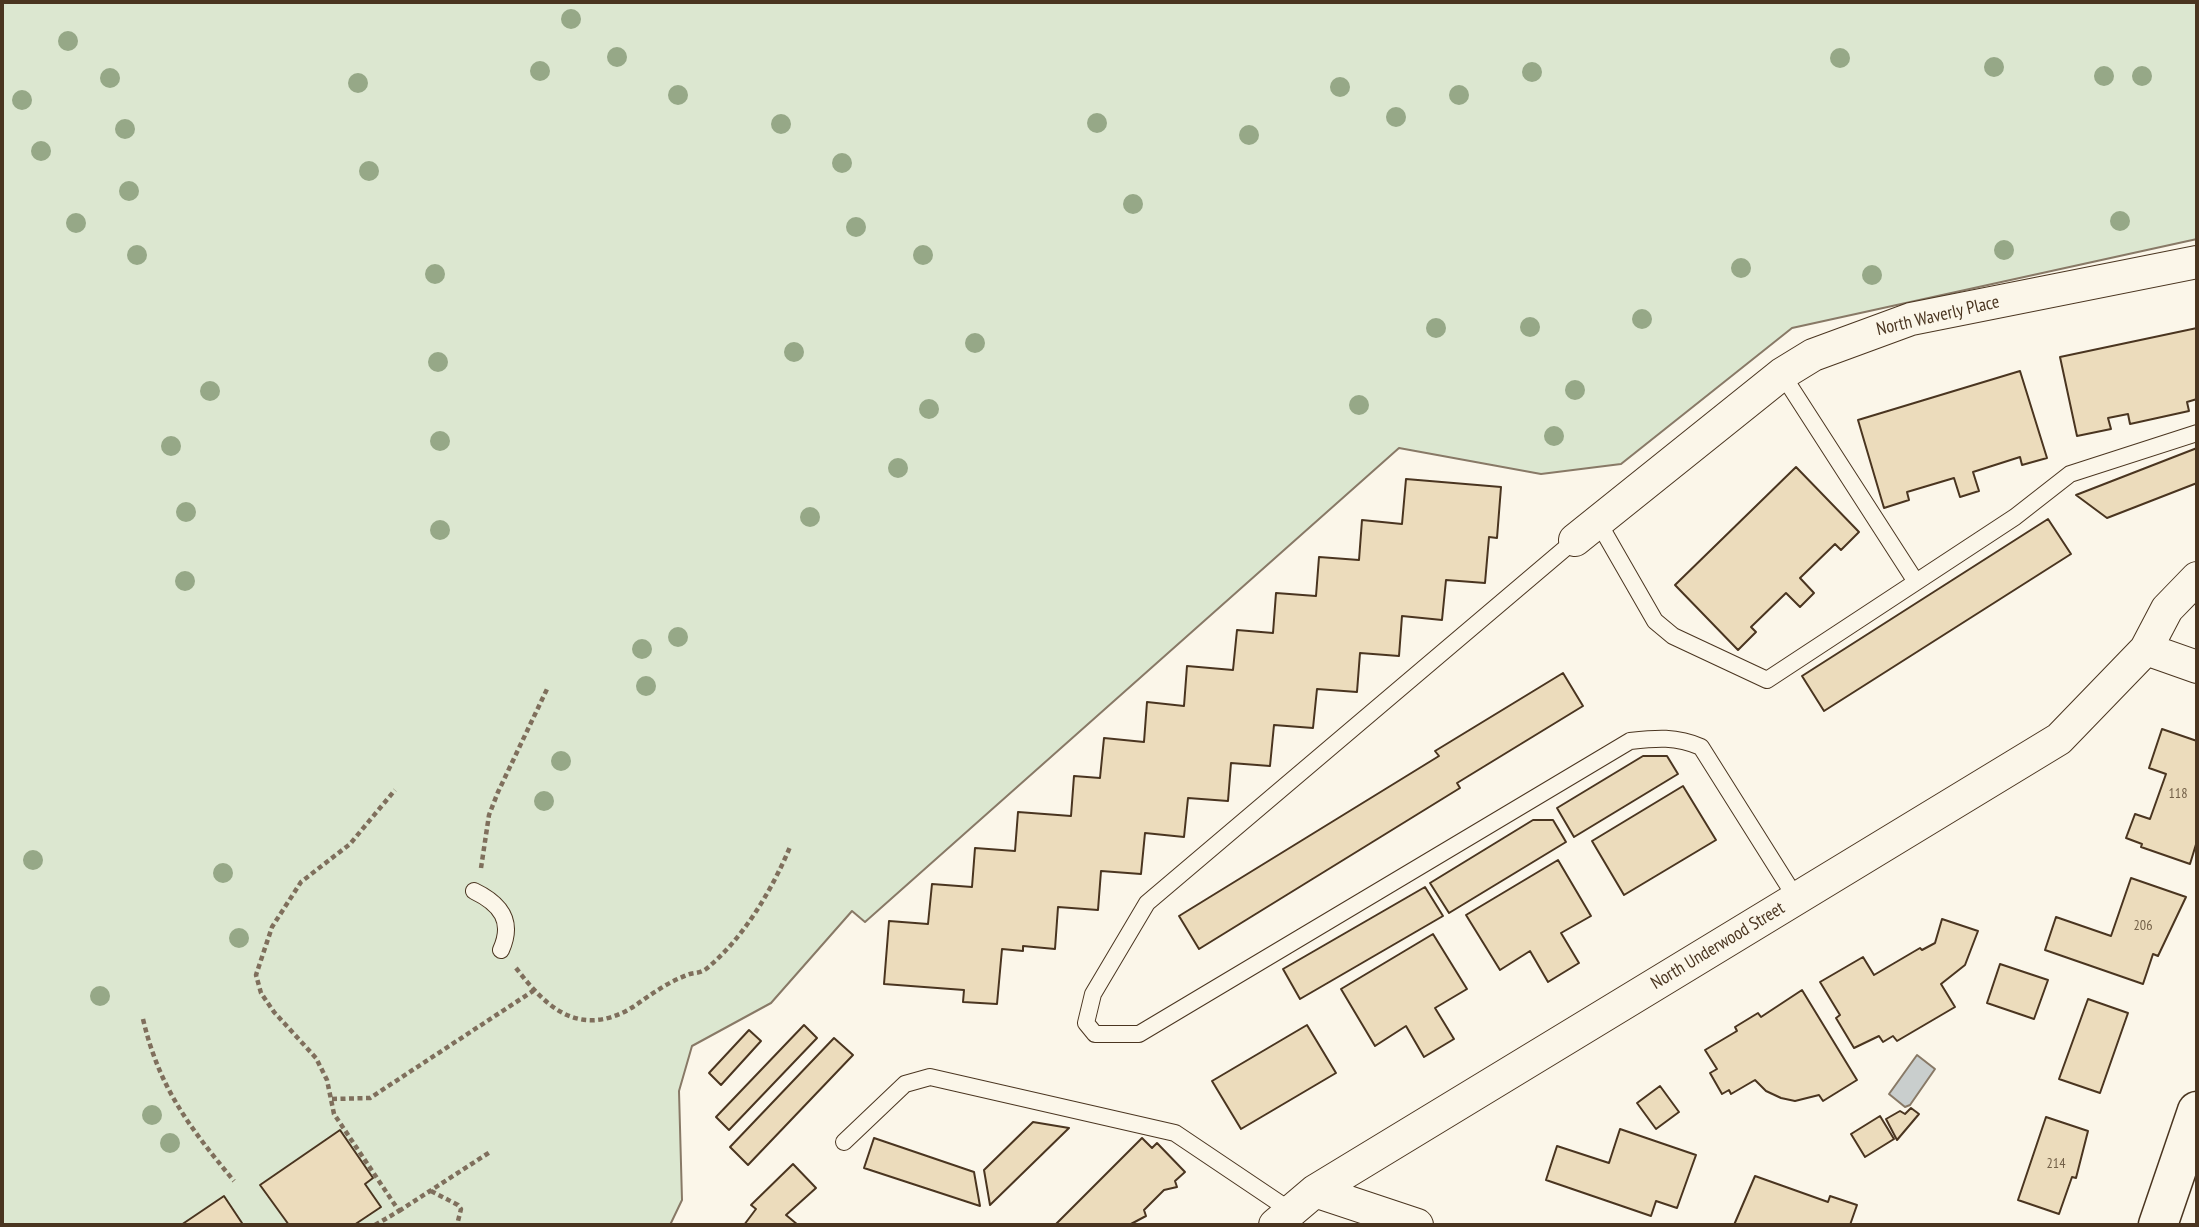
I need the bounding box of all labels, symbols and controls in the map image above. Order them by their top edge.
street label: North Waverly Place [1874,291,2002,341]
house number: 118 [2169,786,2187,802]
street label: North Underwood Street [1647,898,1789,994]
house number: 206 [2134,918,2152,934]
house number: 214 [2047,1156,2065,1172]

